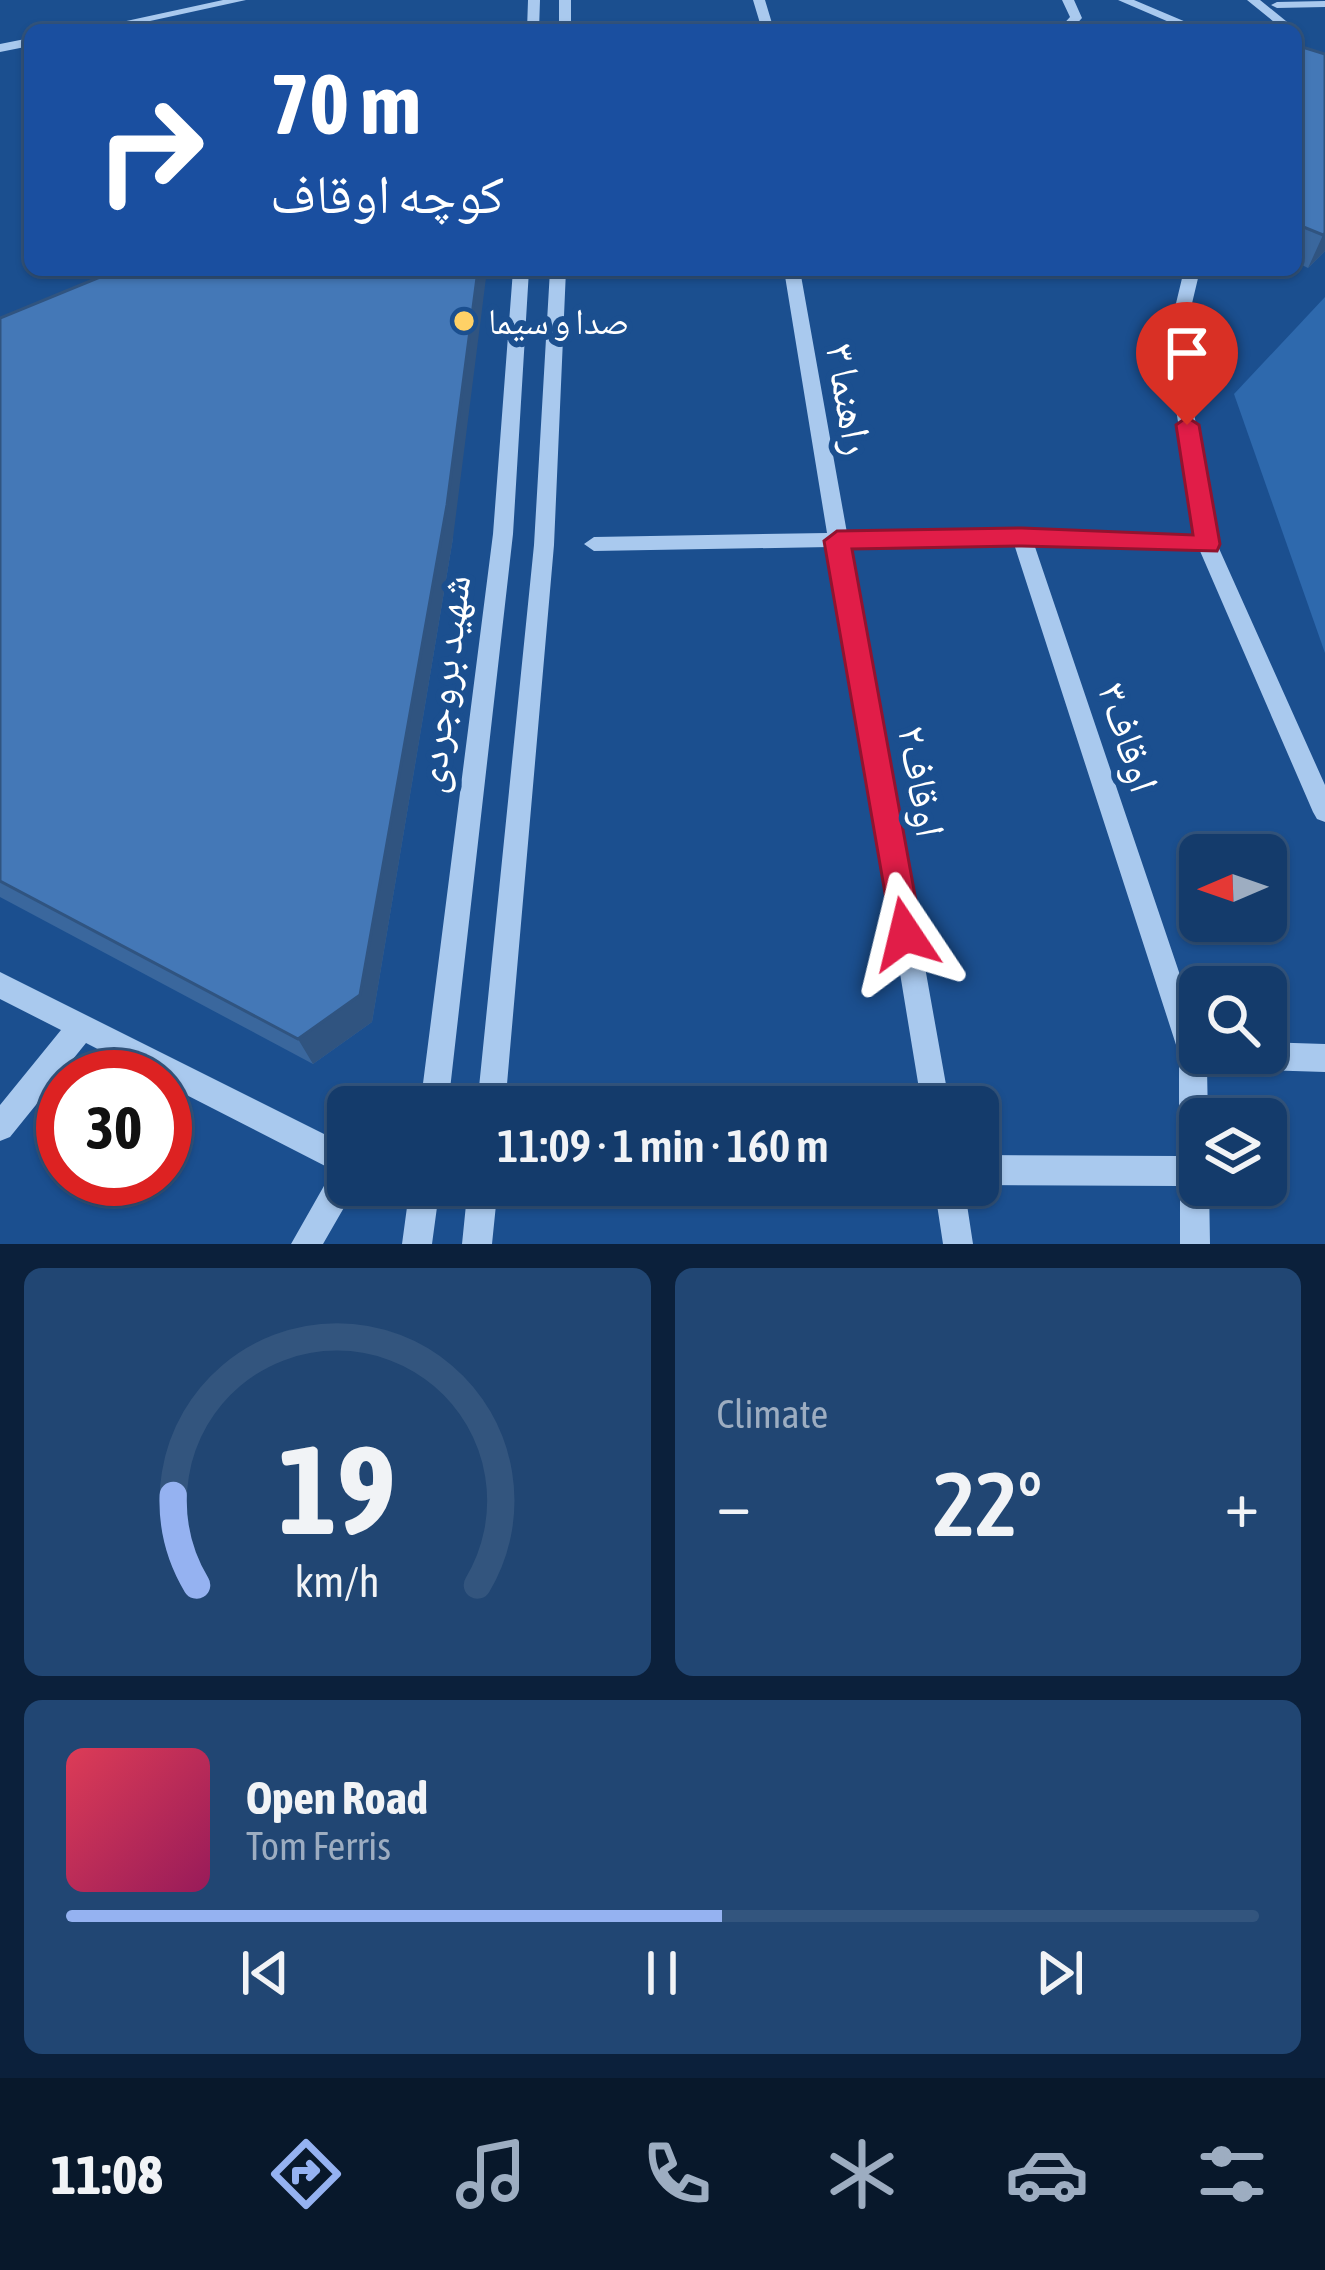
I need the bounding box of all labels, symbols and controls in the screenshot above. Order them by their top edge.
text: 70 m [270,56,421,152]
icon: right [72,72,228,228]
text: کوچه اوقاف [270,163,504,224]
place label: صدا و سیما [488,300,629,342]
pin [1136,302,1238,425]
marker: صدا و سیما [451,308,477,334]
icon: arrive [1154,320,1220,386]
street label: راهنما ۳ [817,339,883,459]
street label: شهید بروجردی [405,572,481,796]
street label: اوقاف۳ [1089,676,1169,798]
street label: اوقاف۲ [889,721,955,841]
north arrow [1179,834,1287,942]
map controls [1179,834,1287,1206]
position arrow [842,871,968,997]
button: search [1179,966,1287,1074]
speed limit sign: 30 [36,1050,192,1206]
button: layers [1179,1098,1287,1206]
text: 11:09 · 1 min · 160 m [497,1120,829,1172]
text: Climate [717,1392,828,1436]
text: 19 [279,1417,396,1560]
text: 22° [933,1452,1042,1555]
text: − [717,1465,751,1541]
text: + [1225,1465,1259,1541]
text: km/h [295,1557,380,1606]
text: Open Road [246,1772,428,1824]
text: Tom Ferris [246,1824,391,1868]
icon: previous [232,1940,298,2006]
icon: pause [629,1940,695,2006]
icon: next [1027,1940,1093,2006]
icon: directions [264,2132,348,2216]
icon: music [449,2132,533,2216]
icon: phone [635,2132,719,2216]
icon: climate [820,2132,904,2216]
icon: car [1005,2132,1089,2216]
icon: filters [1190,2132,1274,2216]
text: 11:08 [51,2144,163,2205]

